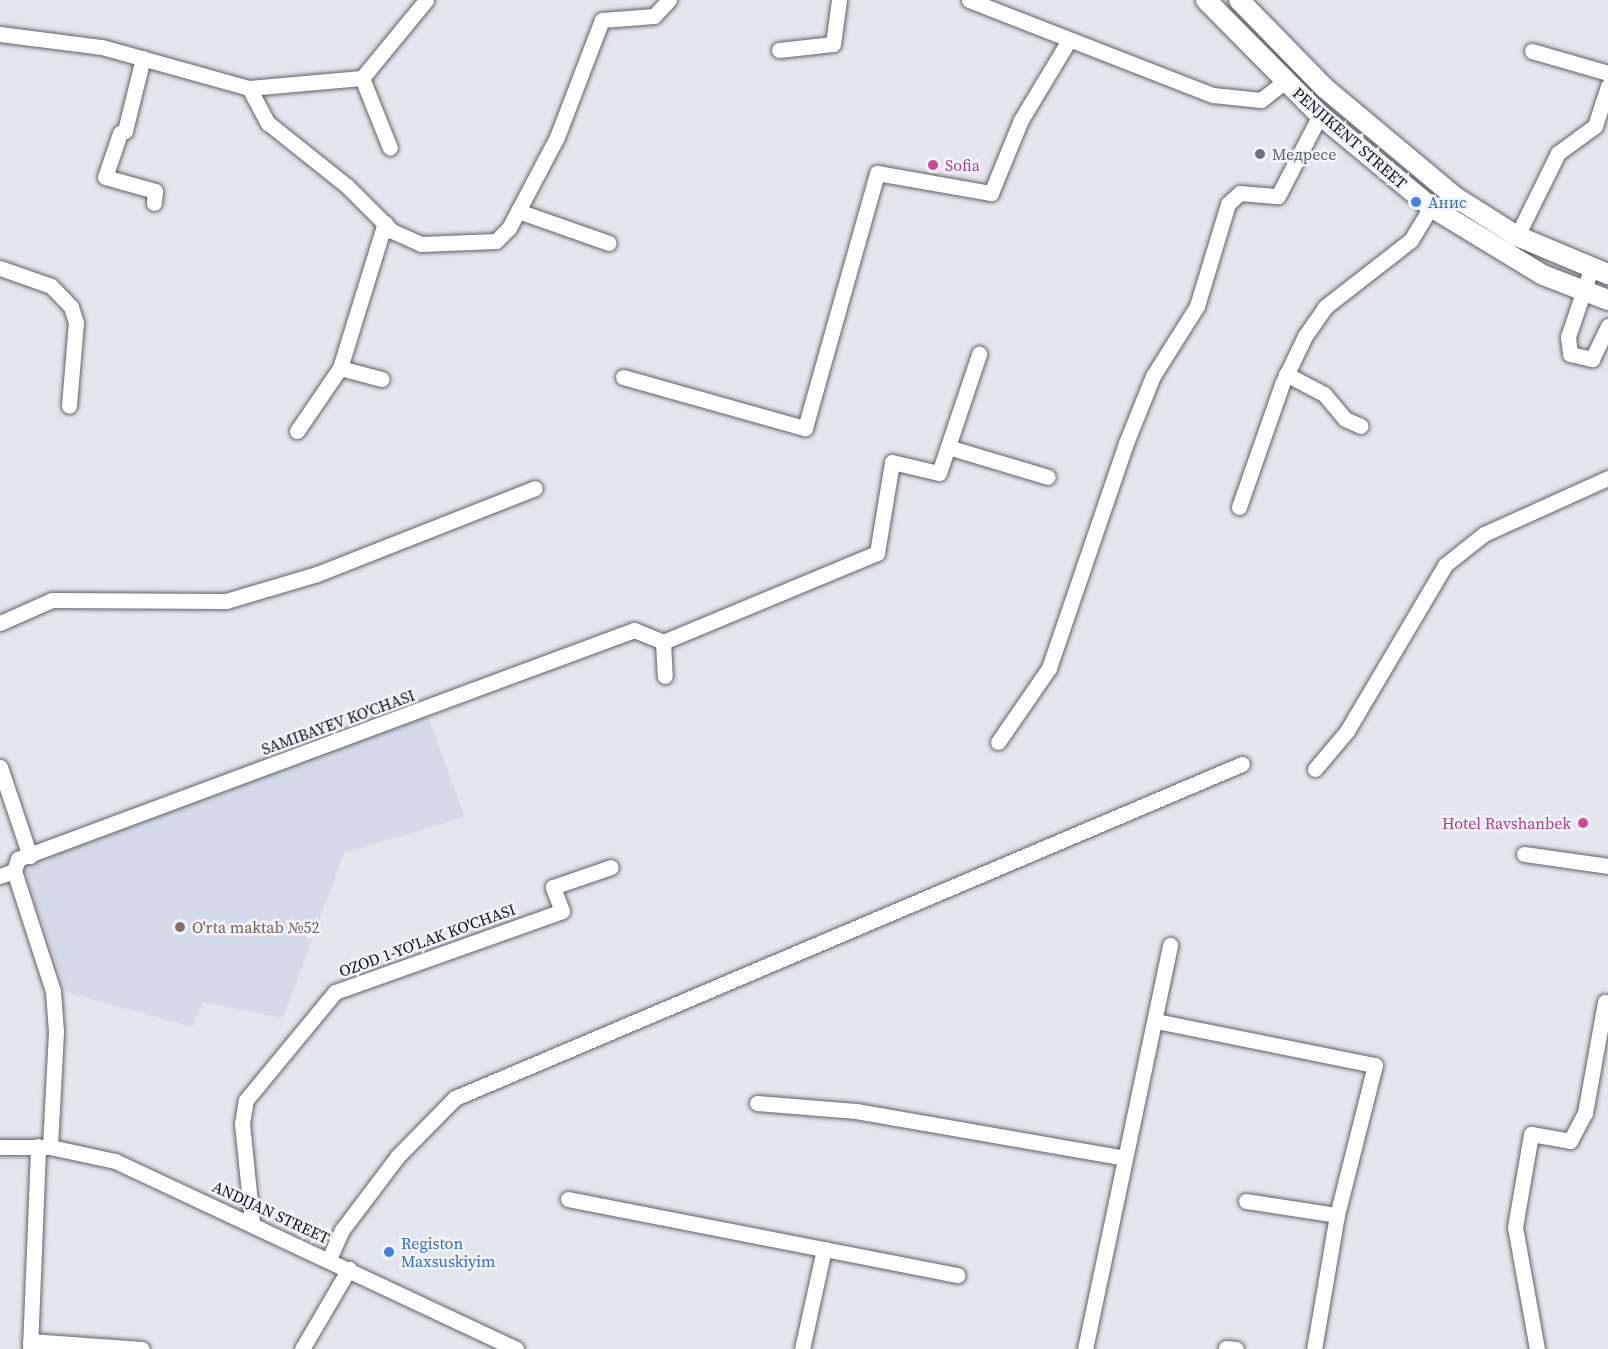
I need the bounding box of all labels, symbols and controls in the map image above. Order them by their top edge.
street label: PENJIKENT STREET [1289,83,1411,193]
place label: Медресе [1272,144,1336,164]
marker: Медресе [1253,147,1267,161]
place label: Sofia [945,155,980,175]
marker: Sofia [926,158,940,172]
place label: Анис [1428,192,1467,212]
marker: Анис [1409,195,1423,209]
street label: SAMIBAYEV KO'CHASI [258,685,418,759]
place label: Hotel Ravshanbek [1442,813,1571,833]
marker: Hotel Ravshanbek [1576,816,1590,830]
street label: OZOD 1-YO'LAK KO'CHASI [336,899,518,981]
place label: O'rta maktab №52 [192,917,320,937]
marker: O'rta maktab №52 [173,920,187,934]
street label: ANDIJAN STREET [209,1176,333,1248]
place label: Registon Maxsuskiyim [401,1233,495,1271]
marker: Registon Maxsuskiyim [382,1245,396,1259]

